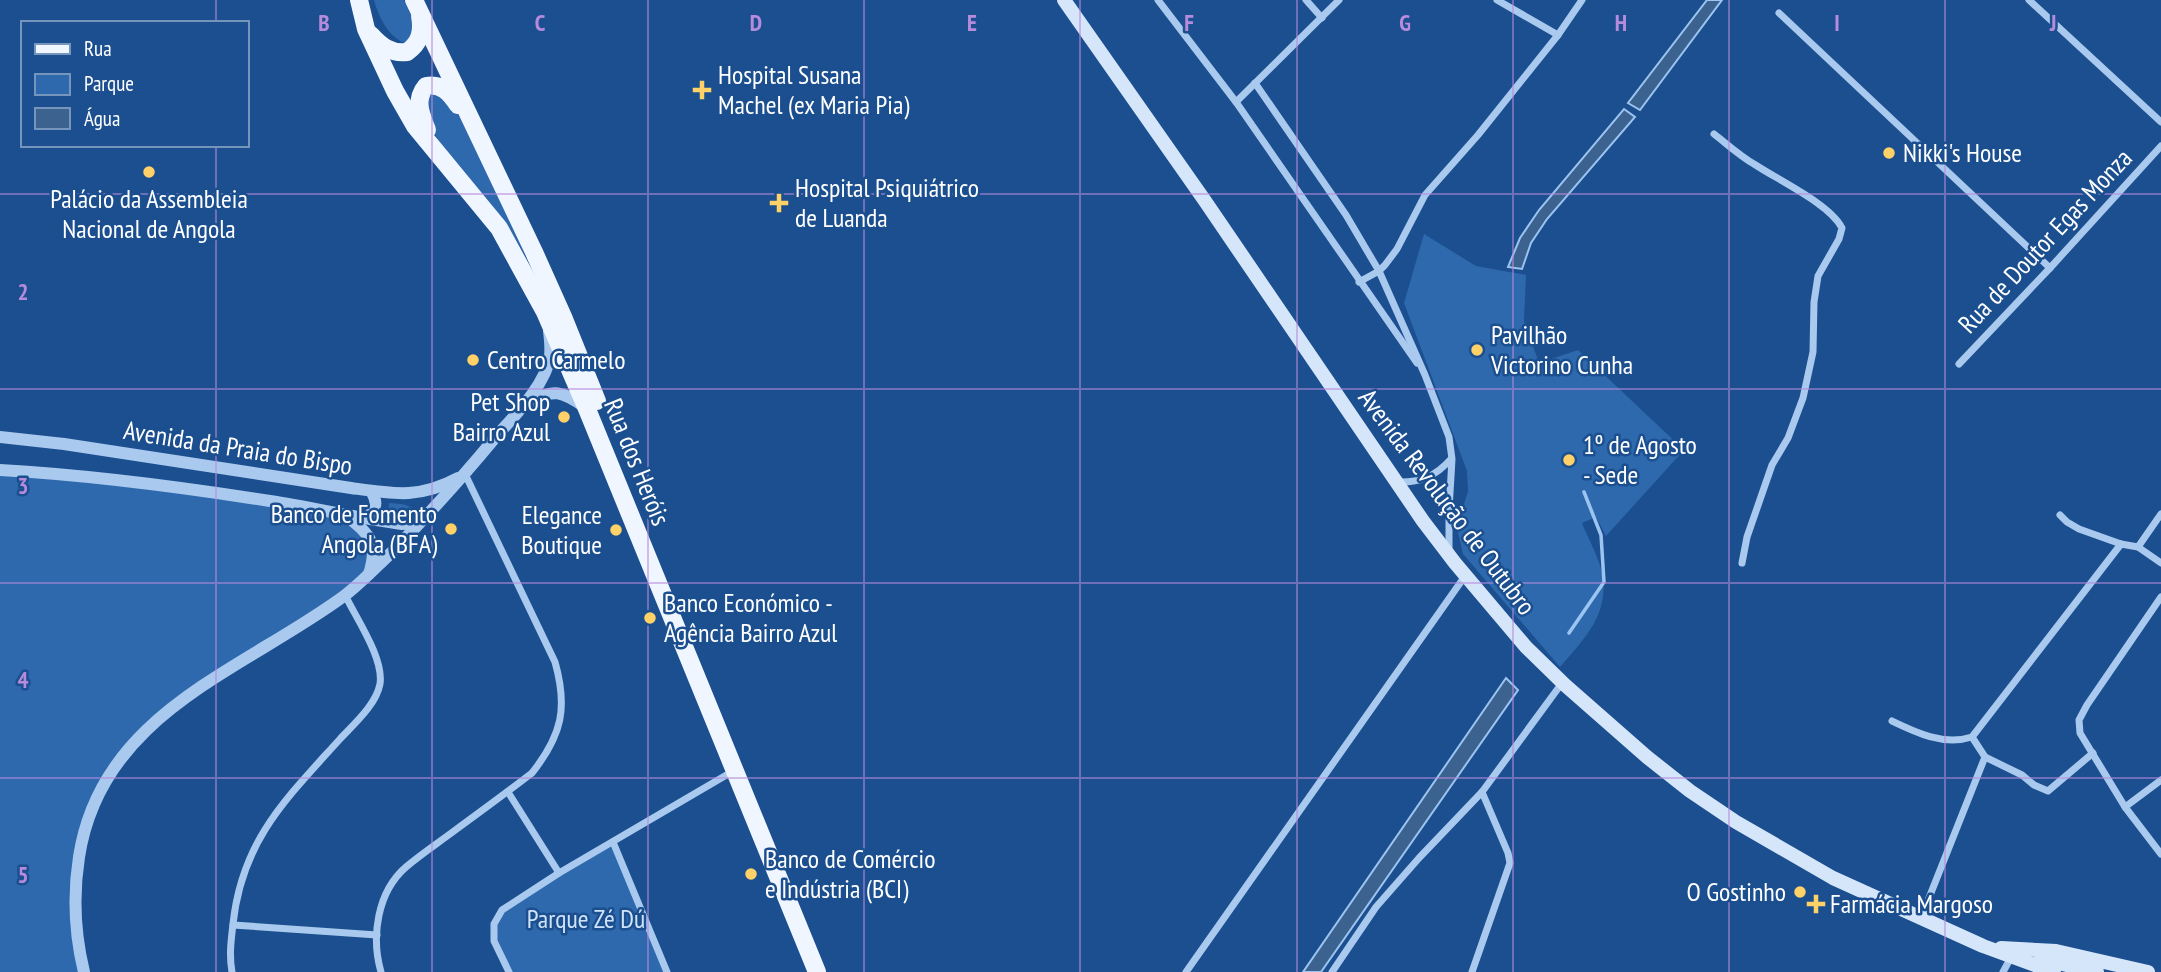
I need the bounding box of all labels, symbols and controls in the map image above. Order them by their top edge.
text: B [318,8,330,37]
text: C [535,8,546,37]
text: D [750,8,762,37]
text: E [967,8,977,37]
text: F [1184,8,1194,37]
text: G [1399,8,1411,37]
text: H [1615,8,1627,37]
text: I [1834,8,1840,37]
text: J [2049,8,2056,37]
legend [21,21,248,147]
text: Rua [84,35,112,62]
place label: Hospital Susana Machel (ex Maria Pia) [718,58,909,121]
text: Parque [84,70,134,97]
marker: Hospital Susana Machel (ex Maria Pia) [692,80,712,100]
text: Água [84,105,120,132]
place label: Nikki's House [1903,136,2022,169]
street label: Rua de Doutor Egas Monza [1951,142,2139,340]
marker: Nikki's House [1881,145,1897,161]
marker: Palácio da Assembleia Nacional de Angola [141,164,157,180]
place label: Hospital Psiquiátrico de Luanda [795,171,979,234]
place label: Palácio da Assembleia Nacional de Angola [50,182,248,245]
marker: Hospital Psiquiátrico de Luanda [769,193,789,213]
text: 2 [18,277,29,306]
place label: Pavilhão Victorino Cunha [1490,318,1633,381]
marker: Pavilhão Victorino Cunha [1469,342,1485,358]
place label: Centro Carmelo [487,343,625,376]
marker: Centro Carmelo [465,352,481,368]
street label: Avenida Revolução de Outubro [1352,382,1543,621]
place label: Pet Shop Bairro Azul [453,385,550,448]
street label: Rua dos Heróis [597,394,678,530]
marker: Pet Shop Bairro Azul [556,409,572,425]
street label: Avenida da Praia do Bispo [121,413,355,482]
place label: 1º de Agosto - Sede [1583,428,1697,491]
marker: 1º de Agosto - Sede [1561,452,1577,468]
text: 3 [18,471,29,500]
place label: Banco de Fomento Angola (BFA) [271,497,437,560]
place label: Elegance Boutique [521,498,602,561]
marker: Banco de Fomento Angola (BFA) [443,521,459,537]
marker: Elegance Boutique [608,522,624,538]
place label: Banco Económico - Agência Bairro Azul [664,586,837,649]
marker: Banco Económico - Agência Bairro Azul [642,610,658,626]
text: 4 [18,665,29,694]
place label: Banco de Comércio e Indústria (BCI) [765,842,935,905]
text: 5 [18,860,29,889]
marker: Banco de Comércio e Indústria (BCI) [743,866,759,882]
place label: O Gostinho [1687,875,1786,908]
marker: O Gostinho [1792,884,1808,900]
place label: Farmácia Margoso [1830,887,1993,920]
marker: Farmácia Margoso [1808,896,1824,912]
park label: Parque Zé Dú [527,902,645,935]

